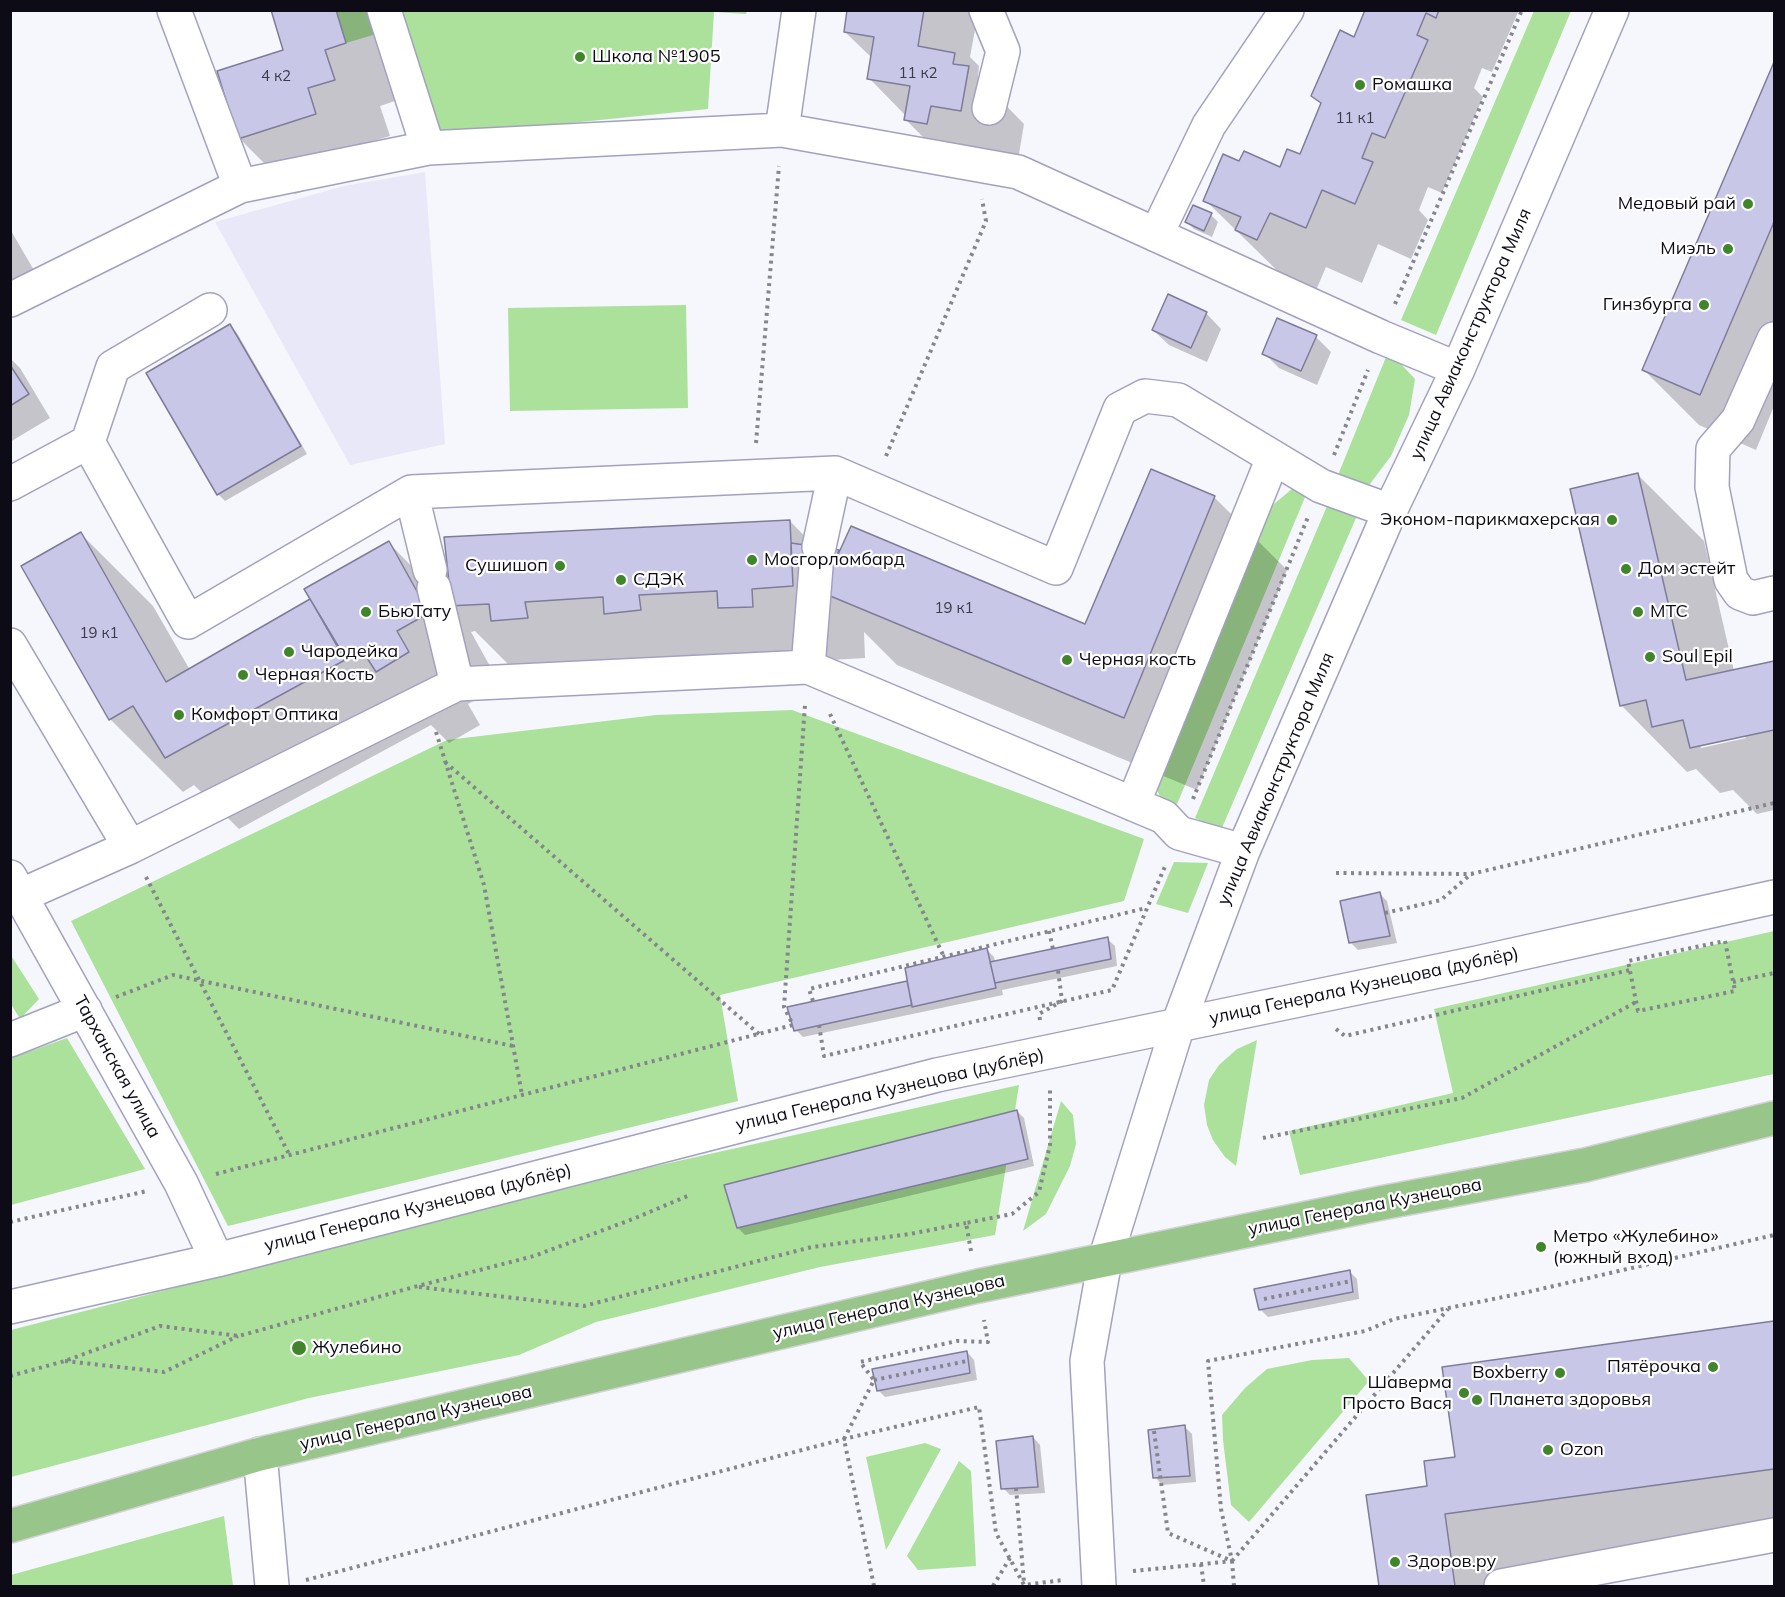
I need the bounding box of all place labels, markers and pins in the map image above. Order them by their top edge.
place label: Школа №1905 [592,46,720,68]
marker: Школа №1905 [573,50,587,64]
place label: Ромашка [1372,74,1452,96]
marker: Ромашка [1353,78,1367,92]
place label: Медовый рай [1618,193,1736,215]
marker: Медовый рай [1741,197,1755,211]
place label: Миэль [1660,238,1716,260]
marker: Миэль [1721,242,1735,256]
place label: Гинзбурга [1603,294,1692,316]
marker: Гинзбурга [1697,298,1711,312]
place label: Эконом-парикмахерская [1380,509,1600,531]
marker: Эконом-парикмахерская [1605,513,1619,527]
place label: Мосгорломбард [764,549,905,571]
marker: Мосгорломбард [745,553,759,567]
place label: Сушишоп [465,555,548,577]
place label: Дом эстейт [1638,558,1735,580]
marker: Сушишоп [553,559,567,573]
marker: Дом эстейт [1619,562,1633,576]
place label: СДЭК [633,569,684,591]
marker: СДЭК [614,573,628,587]
place label: БьюТату [378,601,451,623]
place label: МТС [1650,601,1688,623]
marker: БьюТату [359,605,373,619]
marker: МТС [1631,605,1645,619]
place label: Чародейка [301,641,398,663]
marker: Чародейка [282,645,296,659]
place label: Soul Epil [1662,646,1733,668]
place label: Черная кость [1079,649,1196,671]
marker: Soul Epil [1643,650,1657,664]
marker: Черная кость [1060,653,1074,667]
place label: Черная Кость [255,664,374,686]
marker: Черная Кость [236,668,250,682]
place label: Комфорт Оптика [191,704,338,726]
marker: Комфорт Оптика [172,708,186,722]
place label: Метро «Жулебино» (южный вход) [1553,1226,1719,1268]
marker: Метро «Жулебино» (южный вход) [1534,1240,1548,1254]
place label: Жулебино [312,1337,402,1359]
marker: Жулебино [290,1339,308,1357]
place label: Пятёрочка [1607,1356,1701,1378]
marker: Пятёрочка [1706,1360,1720,1374]
place label: Boxberry [1472,1362,1548,1384]
marker: Boxberry [1553,1366,1567,1380]
place label: Шаверма Просто Вася [1342,1372,1452,1414]
marker: Шаверма Просто Вася [1457,1386,1471,1400]
place label: Планета здоровья [1489,1389,1651,1411]
marker: Планета здоровья [1470,1393,1484,1407]
place label: Ozon [1560,1439,1604,1461]
marker: Ozon [1541,1443,1555,1457]
place label: Здоров.ру [1407,1551,1496,1573]
marker: Здоров.ру [1388,1555,1402,1569]

